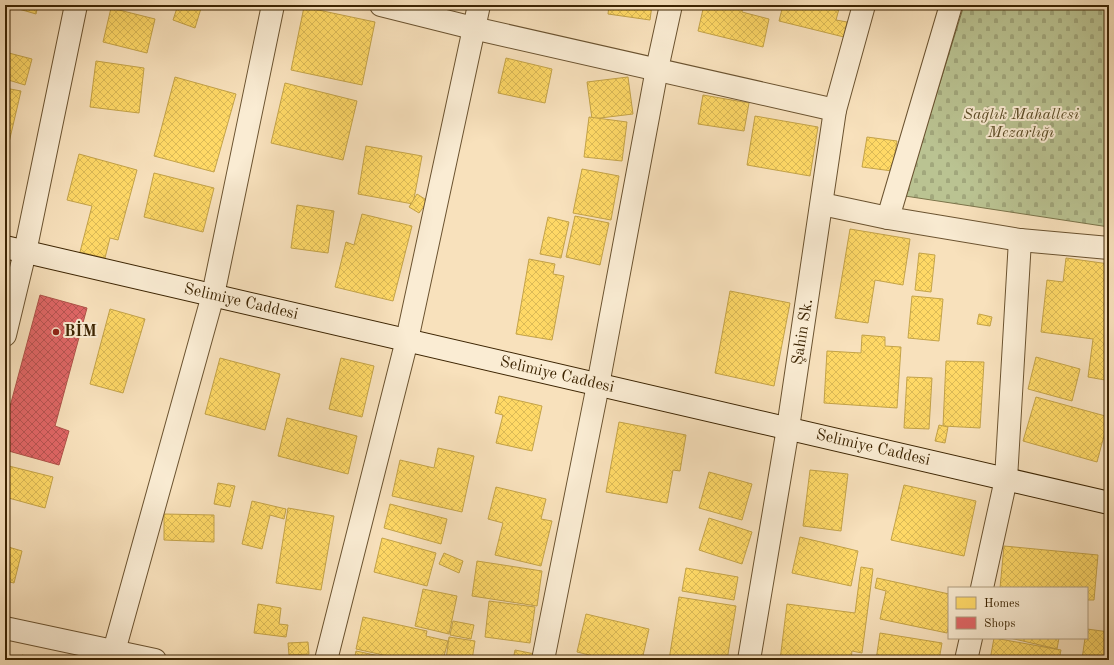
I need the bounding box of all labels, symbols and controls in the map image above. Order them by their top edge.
park label: Sağlık Mahallesi Mezarlığı [963,107,1080,141]
street label: Selimiye Caddesi [182,281,300,323]
street label: Şahin Sk. [790,298,816,366]
place label: BİM [64,320,97,340]
marker: BİM [51,327,61,337]
street label: Selimiye Caddesi [498,354,616,396]
street label: Selimiye Caddesi [814,427,932,469]
legend [948,587,1088,639]
text: Homes [984,598,1020,610]
text: Shops [984,618,1015,630]

